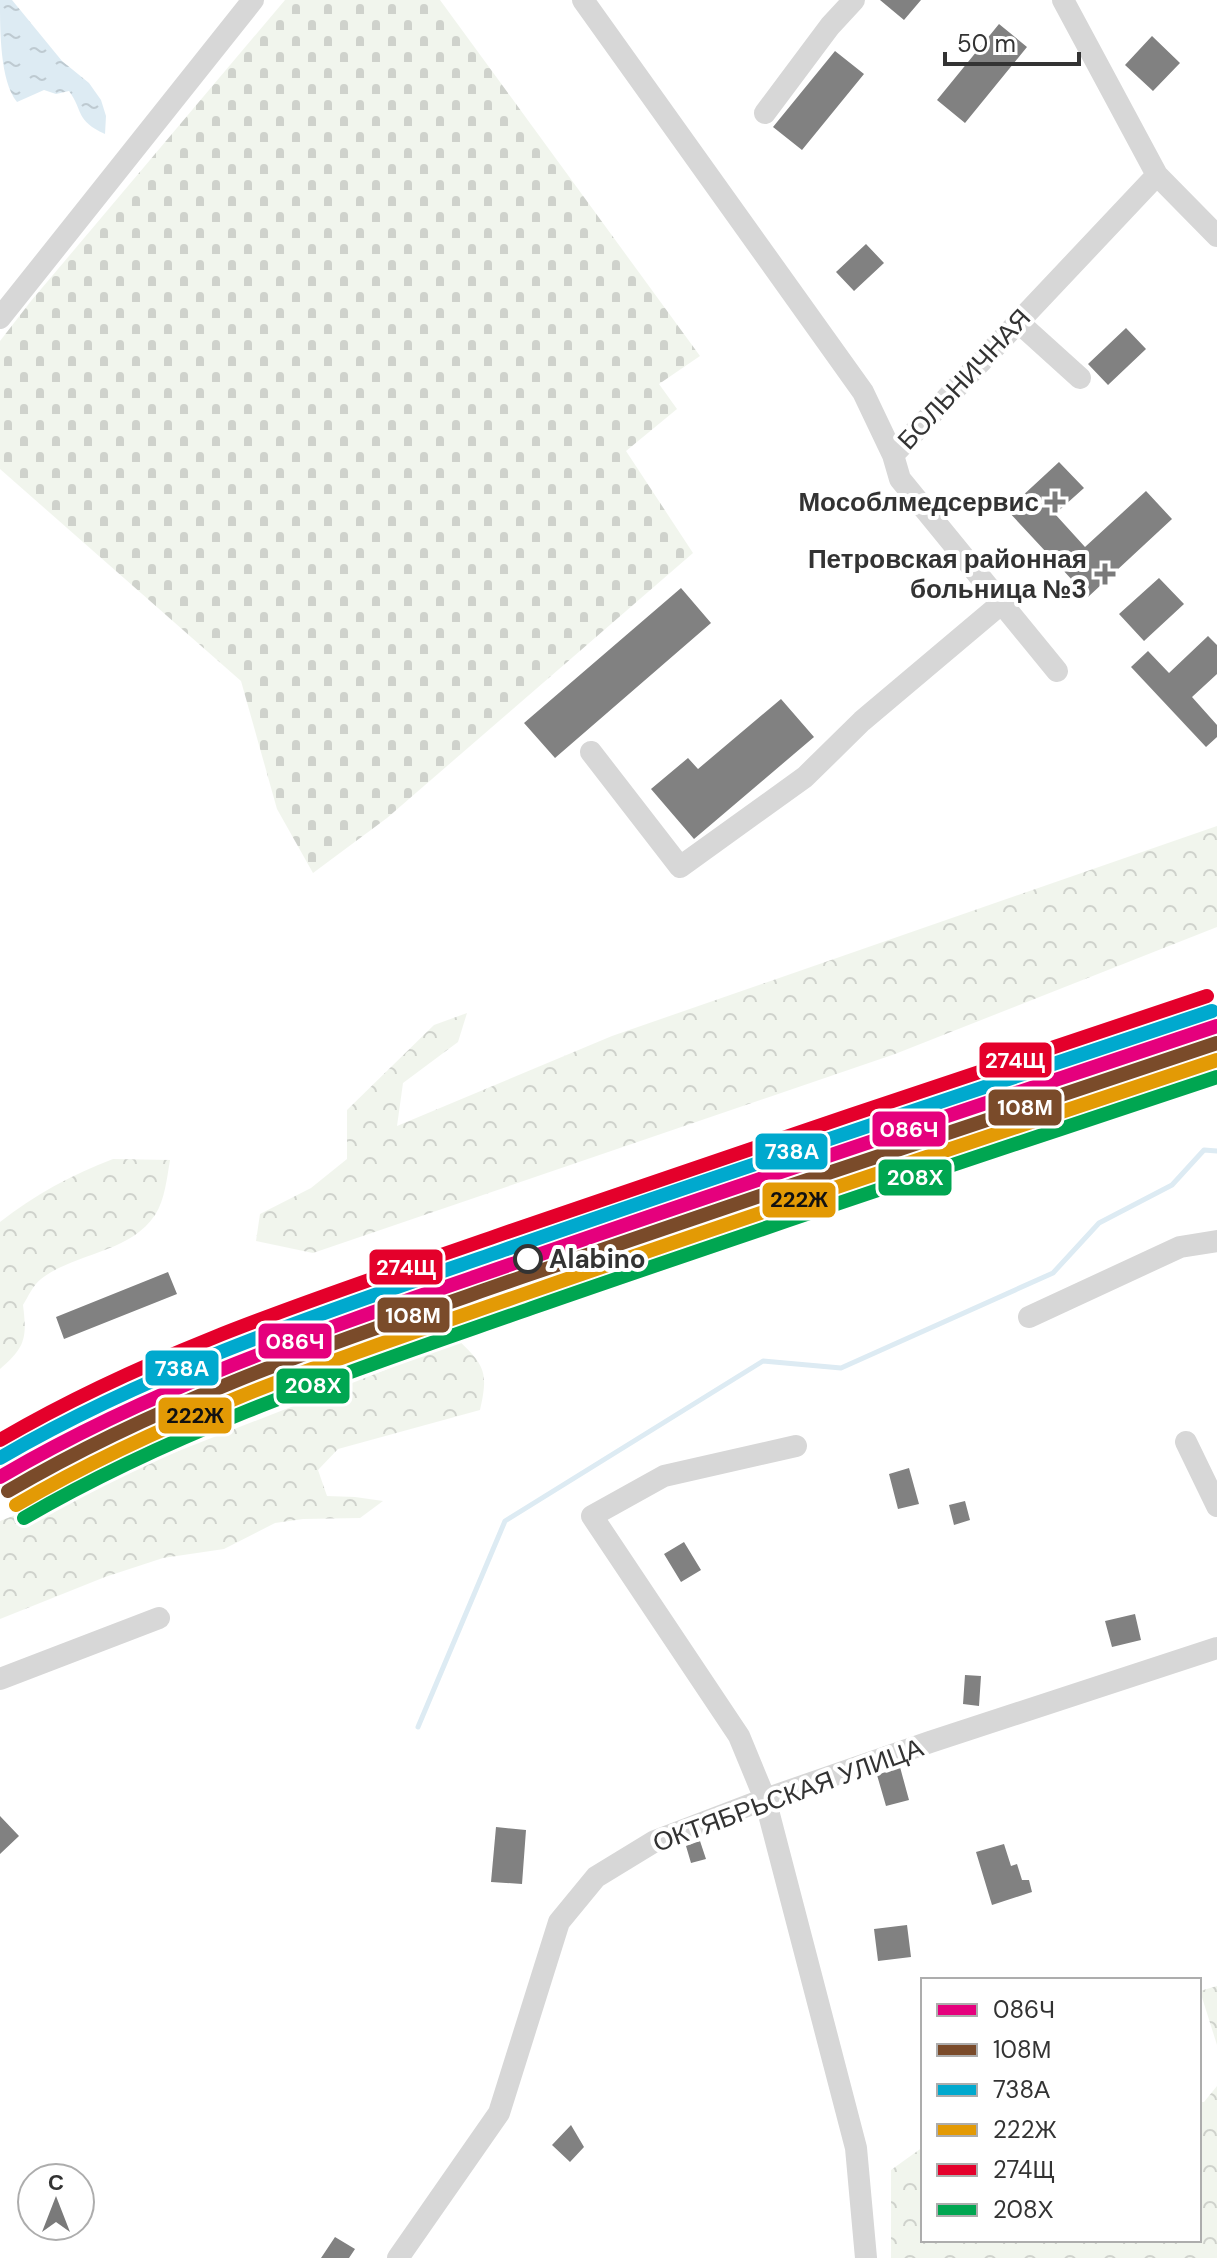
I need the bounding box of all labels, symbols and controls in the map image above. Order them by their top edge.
scale bar [945,16,1079,66]
text: 50 m [957,28,1016,59]
street label: БОЛЬНИЧНАЯ [890,301,1038,457]
place label: Мособлмедсервис [798,485,1039,519]
marker: Мособлмедсервис [1046,493,1064,511]
place label: Петровская районная больница №3 [808,542,1087,606]
marker: Петровская районная больница №3 [1094,563,1116,585]
line badge: 274Щ [978,1041,1053,1079]
text: 274Щ [985,1046,1046,1075]
line badge: 108М [987,1088,1063,1127]
text: 108М [997,1093,1053,1122]
line badge: 086Ч [871,1110,947,1148]
text: 086Ч [880,1115,938,1144]
line badge: 738А [754,1132,829,1171]
text: 738А [765,1137,819,1166]
line badge: 208Х [877,1158,953,1197]
text: 208Х [887,1163,944,1192]
line badge: 222Ж [761,1181,837,1219]
text: 222Ж [770,1185,828,1214]
place label: Alabino [549,1242,646,1276]
marker: Alabino [514,1245,542,1273]
line badge: 274Щ [368,1248,444,1286]
text: 274Щ [376,1253,437,1282]
line badge: 108М [376,1296,451,1334]
text: 108М [385,1301,441,1330]
line badge: 086Ч [257,1322,333,1360]
text: 086Ч [266,1327,324,1356]
line badge: 738А [144,1349,220,1387]
text: 738А [155,1354,209,1383]
line badge: 208Х [275,1367,351,1405]
text: 208Х [285,1371,342,1400]
line badge: 222Ж [157,1396,233,1435]
text: 222Ж [166,1401,224,1430]
street label: ОКТЯБРЬСКАЯ УЛИЦА [648,1730,928,1860]
legend [921,1978,1201,2242]
text: 086Ч [993,1994,1055,2025]
text: 108М [993,2034,1052,2065]
text: 738А [993,2074,1050,2105]
text: 222Ж [993,2114,1057,2145]
text: 274Щ [993,2154,1055,2185]
north arrow [16,2162,96,2242]
text: С [48,2168,64,2197]
text: 208Х [993,2194,1054,2225]

